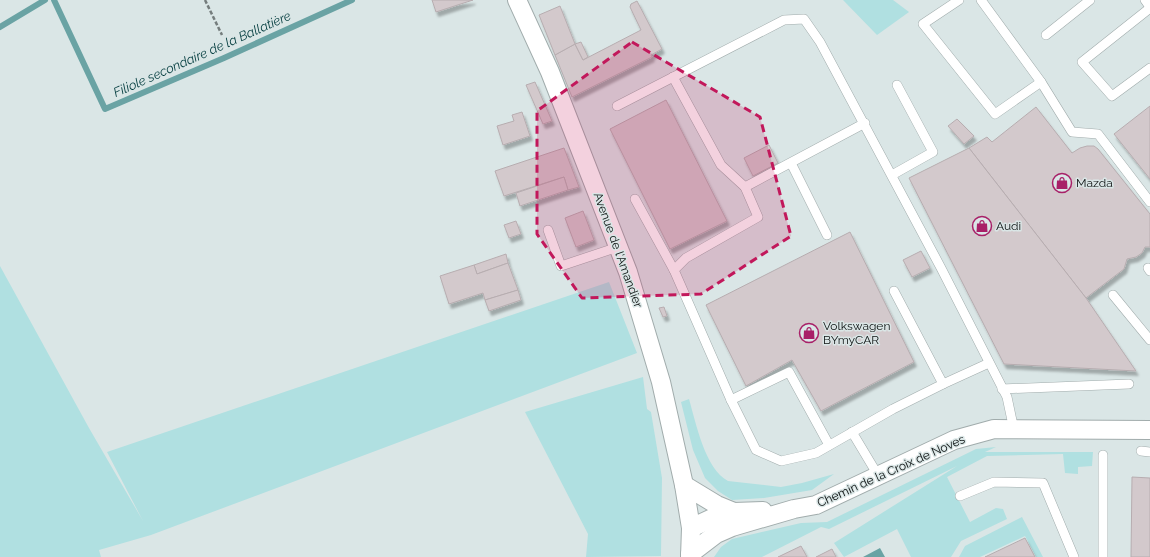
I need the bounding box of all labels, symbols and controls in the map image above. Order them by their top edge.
water label: Filiole secondaire de la Ballatière [111,8,293,100]
shop icon: Mazda [1051,172,1073,194]
place label: Mazda [1076,176,1113,190]
street label: Avenue de l'Amandier [591,191,646,310]
shop icon: Audi [971,215,993,237]
place label: Audi [996,219,1021,233]
place label: Volkswagen BYmyCAR [823,319,890,347]
shop icon: Volkswagen BYmyCAR [798,322,820,344]
street label: Chemin de la Croix de Noves [815,432,967,510]

